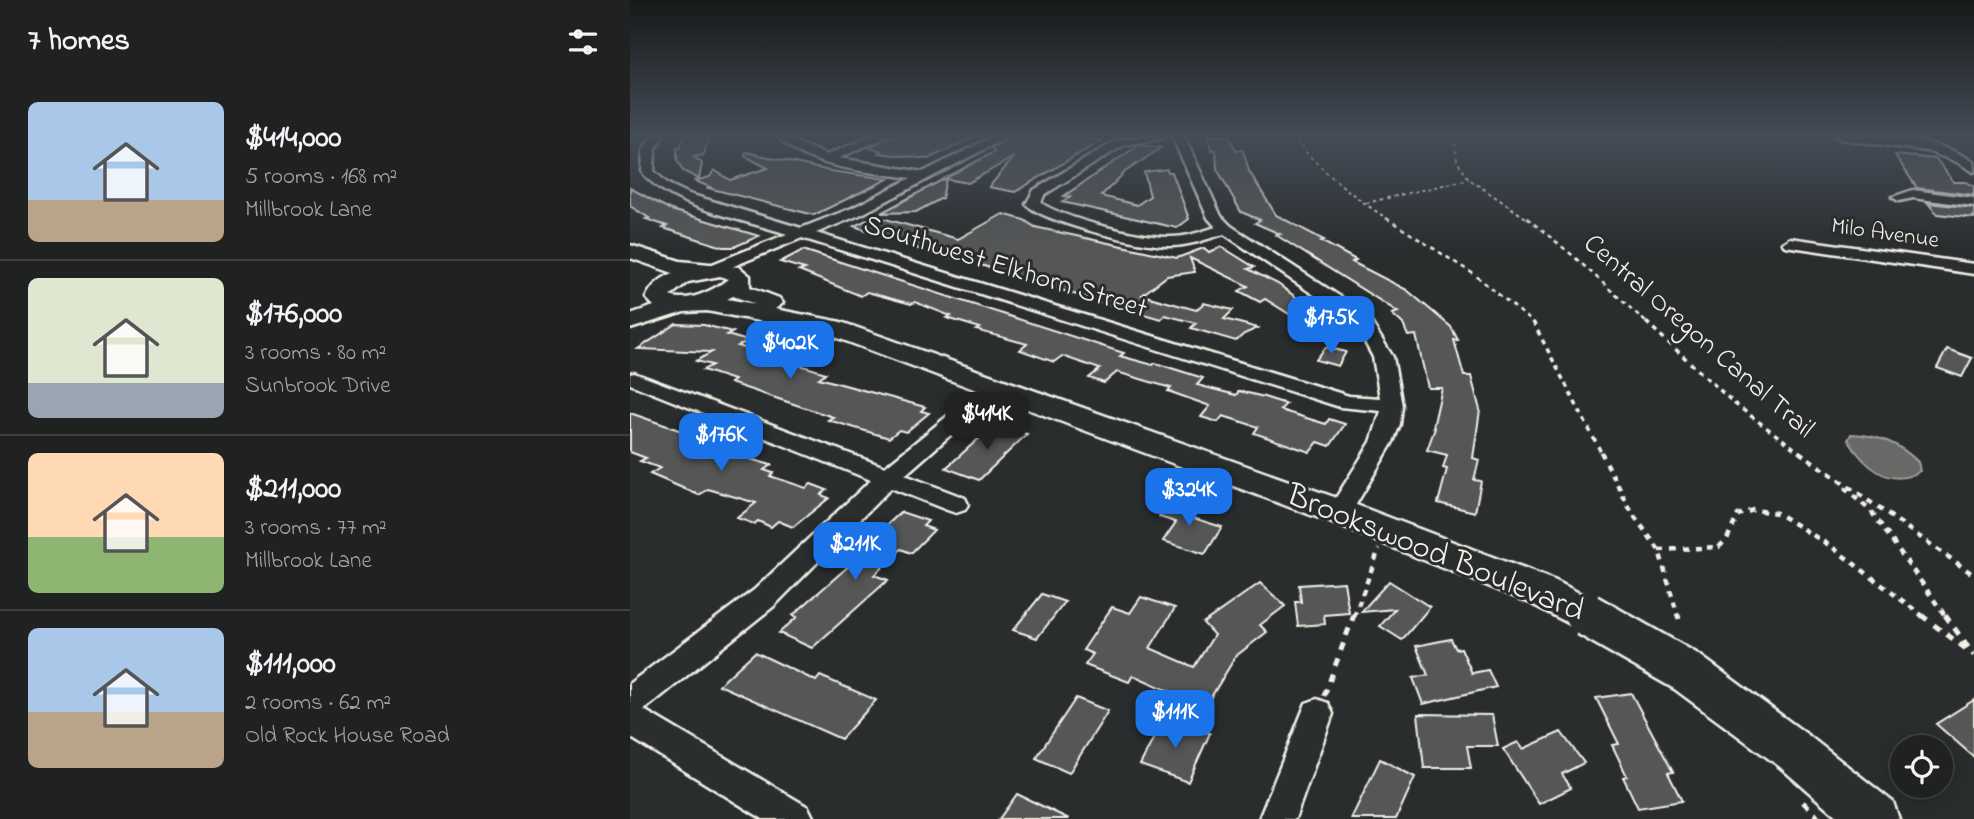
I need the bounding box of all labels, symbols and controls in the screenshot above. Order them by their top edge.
text: 7 homes [28,20,130,64]
icon: filters [564,23,602,61]
text: $414,000 [245,117,341,161]
icon: home [84,130,168,214]
text: 5 rooms · 168 m² [245,161,397,194]
text: Millbrook Lane [245,194,372,227]
street label: Southwest Elkhorn Street [858,205,1152,331]
street label: Milo Avenue [1829,210,1942,258]
street label: Central Oregon Canal Trail [1573,225,1823,449]
text: $176,000 [245,293,342,337]
pin: $175K [1282,296,1380,356]
text: $175K [1303,302,1359,335]
icon: home [84,306,168,390]
pin: $402K [741,322,839,381]
text: $402K [762,327,818,360]
text: 3 rooms · 80 m² [245,337,386,370]
text: Sunbrook Drive [245,370,391,403]
pin: $414K [938,392,1036,452]
text: $414K [961,398,1013,431]
pin: $176K [672,414,770,473]
text: $176K [695,419,747,452]
text: $211,000 [245,468,341,512]
pin: $324K [1140,468,1238,528]
street label: Brookswood Boulevard [1278,472,1591,636]
text: $324K [1161,474,1217,507]
icon: home [84,481,168,565]
text: 3 rooms · 77 m² [245,512,387,545]
pin: $211K [806,522,904,582]
text: $211K [829,528,881,561]
text: Millbrook Lane [245,545,372,578]
text: $111,000 [245,643,336,687]
icon: home [84,656,168,740]
text: 2 rooms · 62 m² [245,687,391,720]
pin: $111K [1126,690,1224,750]
text: $111K [1151,696,1199,729]
text: Old Rock House Road [245,720,450,753]
map controls [1890,735,1953,798]
button: locate [1890,735,1953,798]

